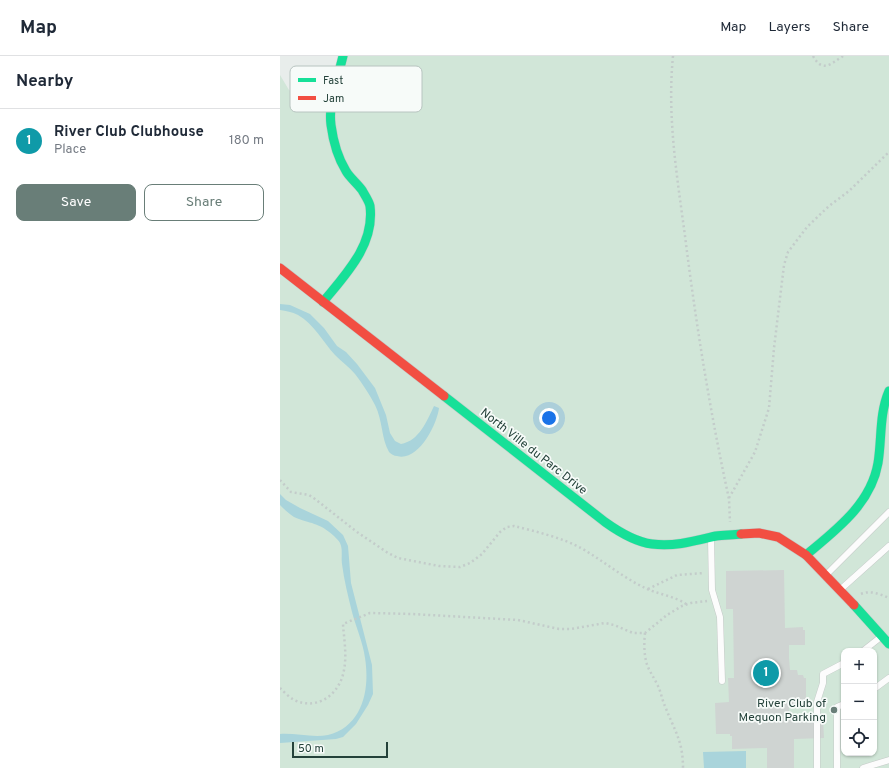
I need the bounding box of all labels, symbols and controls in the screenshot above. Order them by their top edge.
text: Map [20,16,57,40]
text: Map [720,19,746,36]
text: Layers [768,19,810,36]
text: Share [832,19,869,36]
legend [290,66,422,112]
text: Nearby [16,71,73,93]
text: Fast [323,74,343,88]
text: Jam [323,92,344,106]
text: River Club Clubhouse [54,123,204,142]
text: 1 [26,133,32,149]
text: 180 m [229,133,264,149]
text: Place [54,142,86,158]
button: Save [16,184,136,221]
button: Share [144,184,264,221]
street label: North Ville du Parc Drive [477,405,590,499]
your location [539,408,559,428]
map controls [841,648,877,756]
button: + [841,648,877,684]
pin: 1 [753,658,779,688]
button: − [841,684,877,720]
place label: River Club of Mequon Parking [738,696,826,726]
marker: River Club of Mequon Parking [829,705,839,715]
button: locate [841,720,877,756]
scale bar [292,740,388,759]
text: 50 m [298,742,324,756]

